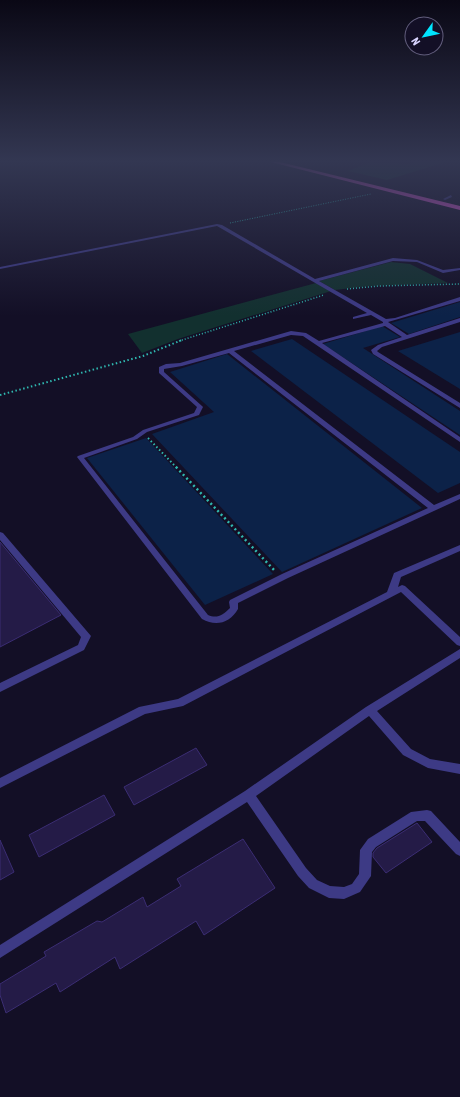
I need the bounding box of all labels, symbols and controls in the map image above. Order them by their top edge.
north arrow [404,16,444,56]
text: N [409,35,422,47]

